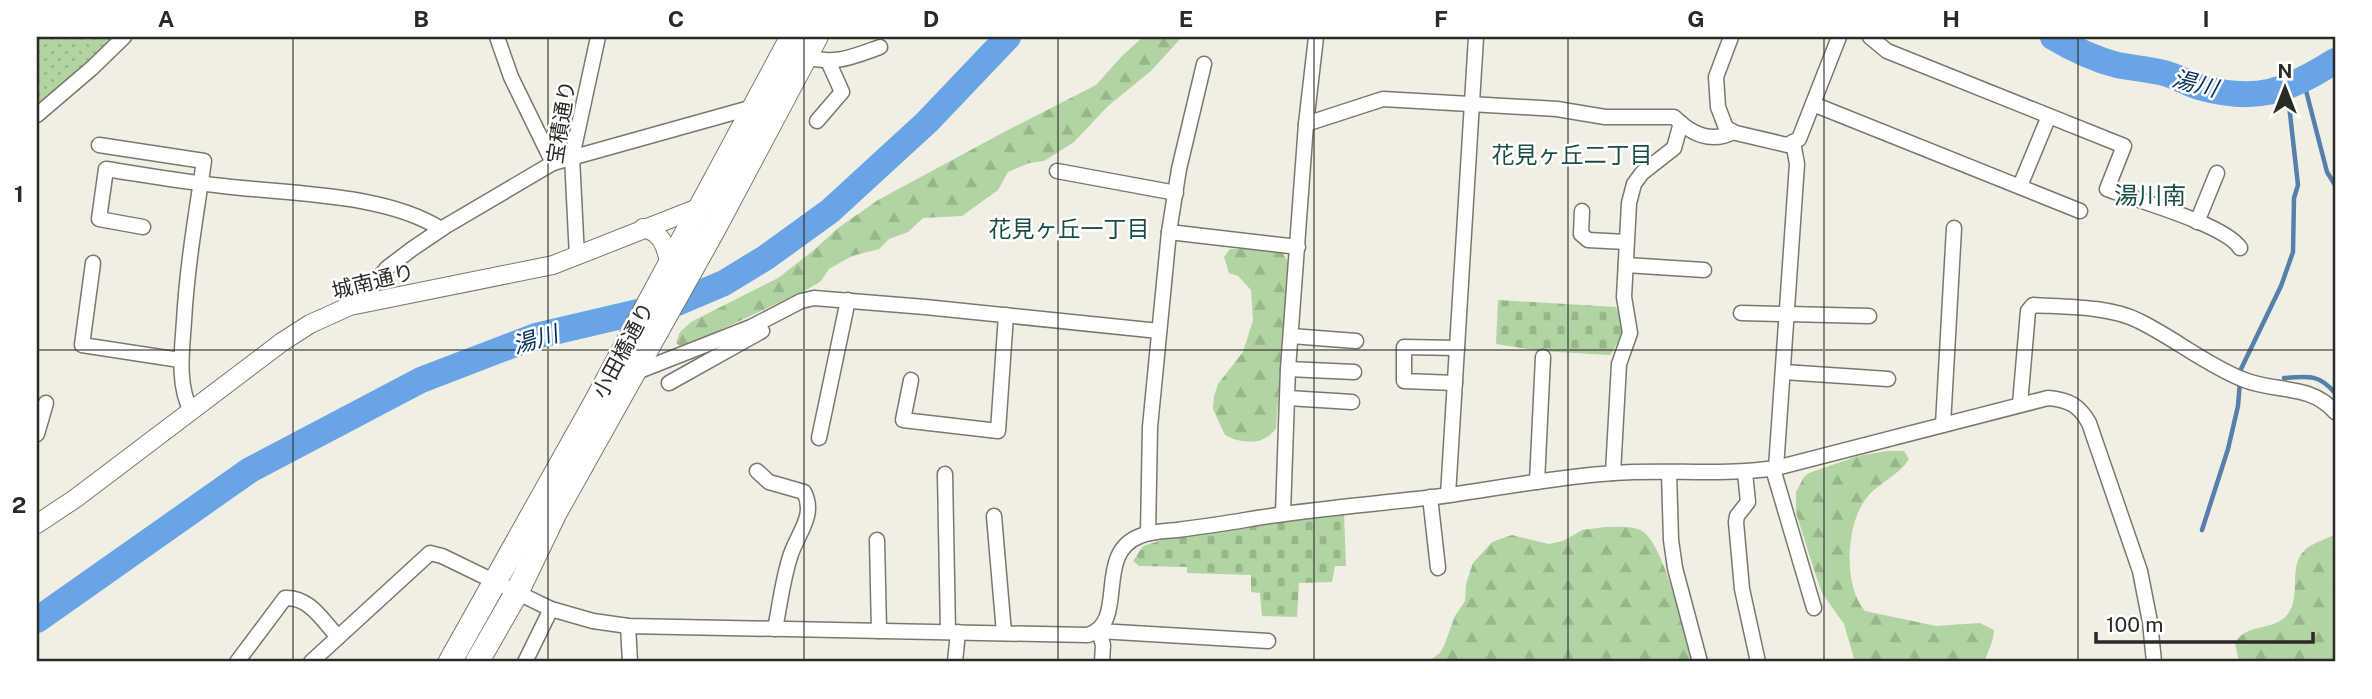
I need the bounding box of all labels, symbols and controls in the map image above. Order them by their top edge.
text: A [158,5,175,32]
text: B [413,5,429,32]
text: C [668,5,684,32]
text: D [923,5,939,32]
text: E [1179,5,1193,32]
text: F [1434,5,1448,32]
text: G [1687,5,1705,32]
text: H [1942,5,1960,32]
text: I [2202,5,2210,32]
north arrow [2250,52,2320,122]
text: N [2278,60,2292,82]
water label: 湯川 [2169,64,2223,102]
street label: 宝積通り [542,79,580,165]
district label: 花見ヶ丘二丁目 [1492,141,1653,168]
text: 1 [14,180,24,207]
district label: 湯川南 [2114,181,2186,209]
district label: 花見ヶ丘一丁目 [989,215,1150,242]
street label: 城南通り [329,259,417,303]
street label: 小田橋通り [587,298,659,402]
water label: 湯川 [509,318,564,359]
text: 2 [12,491,26,518]
scale bar [2096,601,2312,645]
text: 100 m [2106,612,2163,637]

